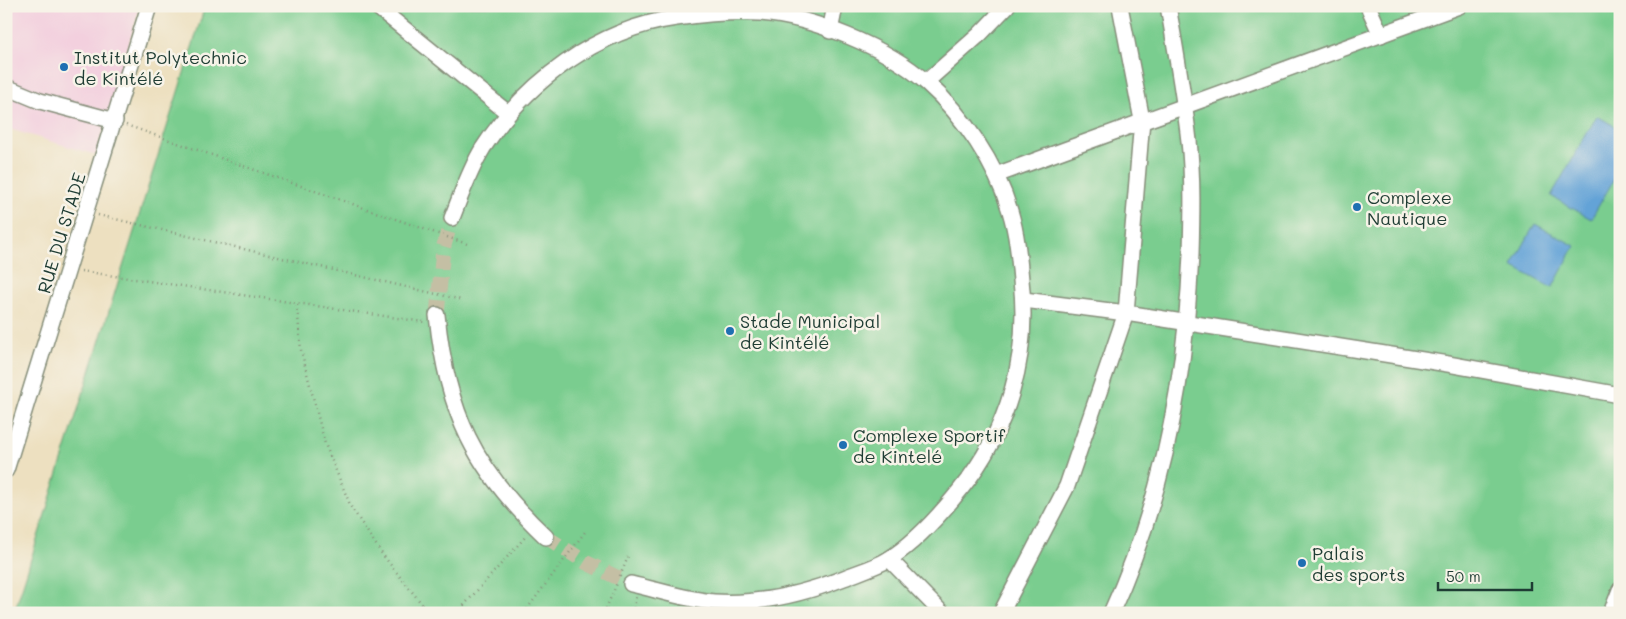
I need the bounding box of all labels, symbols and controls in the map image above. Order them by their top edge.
place label: Institut Polytechnic de Kintélé [74,45,247,90]
marker: Institut Polytechnic de Kintélé [58,61,70,73]
street label: RUE DU STADE [31,170,91,296]
place label: Complexe Nautique [1367,185,1452,230]
marker: Complexe Nautique [1351,201,1363,213]
place label: Stade Municipal de Kintélé [740,309,880,354]
marker: Stade Municipal de Kintélé [724,325,736,337]
place label: Complexe Sportif de Kintelé [853,423,1006,468]
marker: Complexe Sportif de Kintelé [837,439,849,451]
place label: Palais des sports [1312,541,1405,586]
marker: Palais des sports [1296,557,1308,569]
scale bar [1438,559,1532,591]
text: 50 m [1446,566,1481,586]

